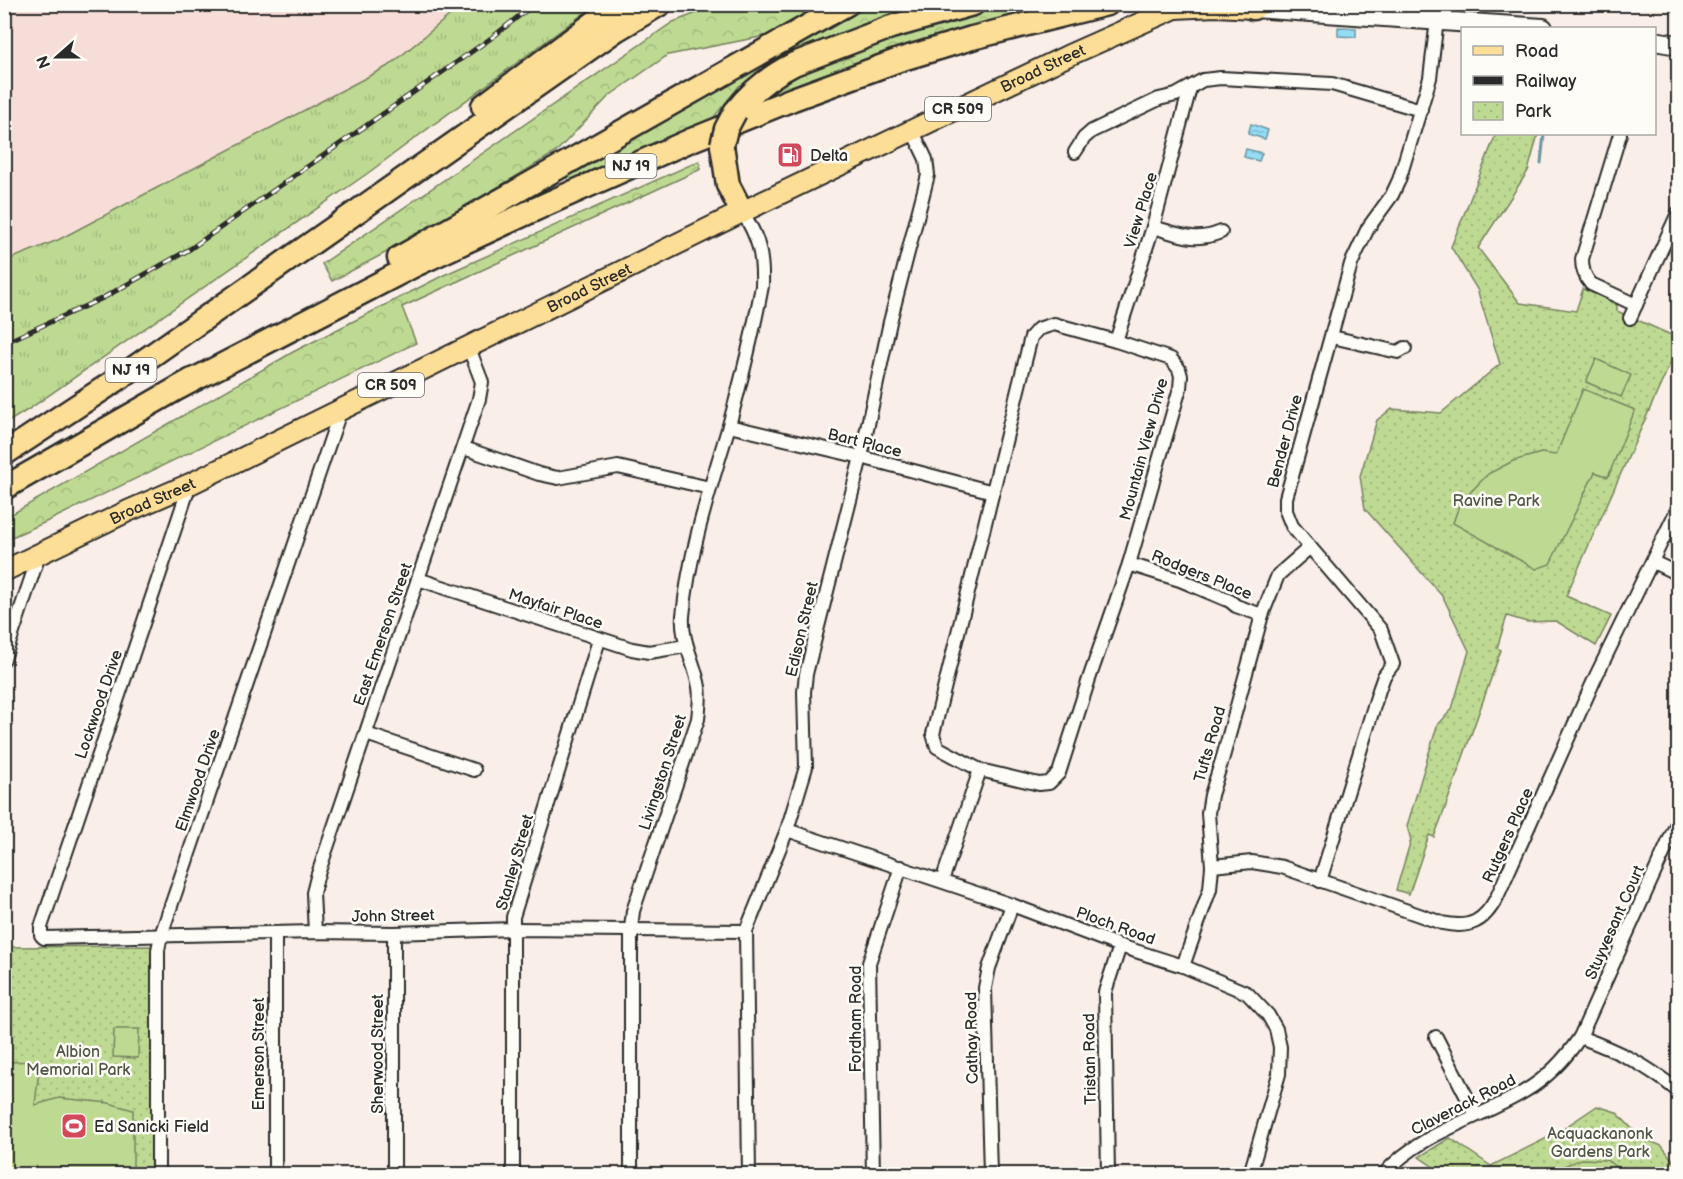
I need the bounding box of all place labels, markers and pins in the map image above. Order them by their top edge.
fuel station icon: Delta [775,140,805,170]
place label: Delta [810,147,848,166]
sports icon: Ed Sanicki Field [59,1111,89,1141]
place label: Ed Sanicki Field [94,1118,209,1137]

